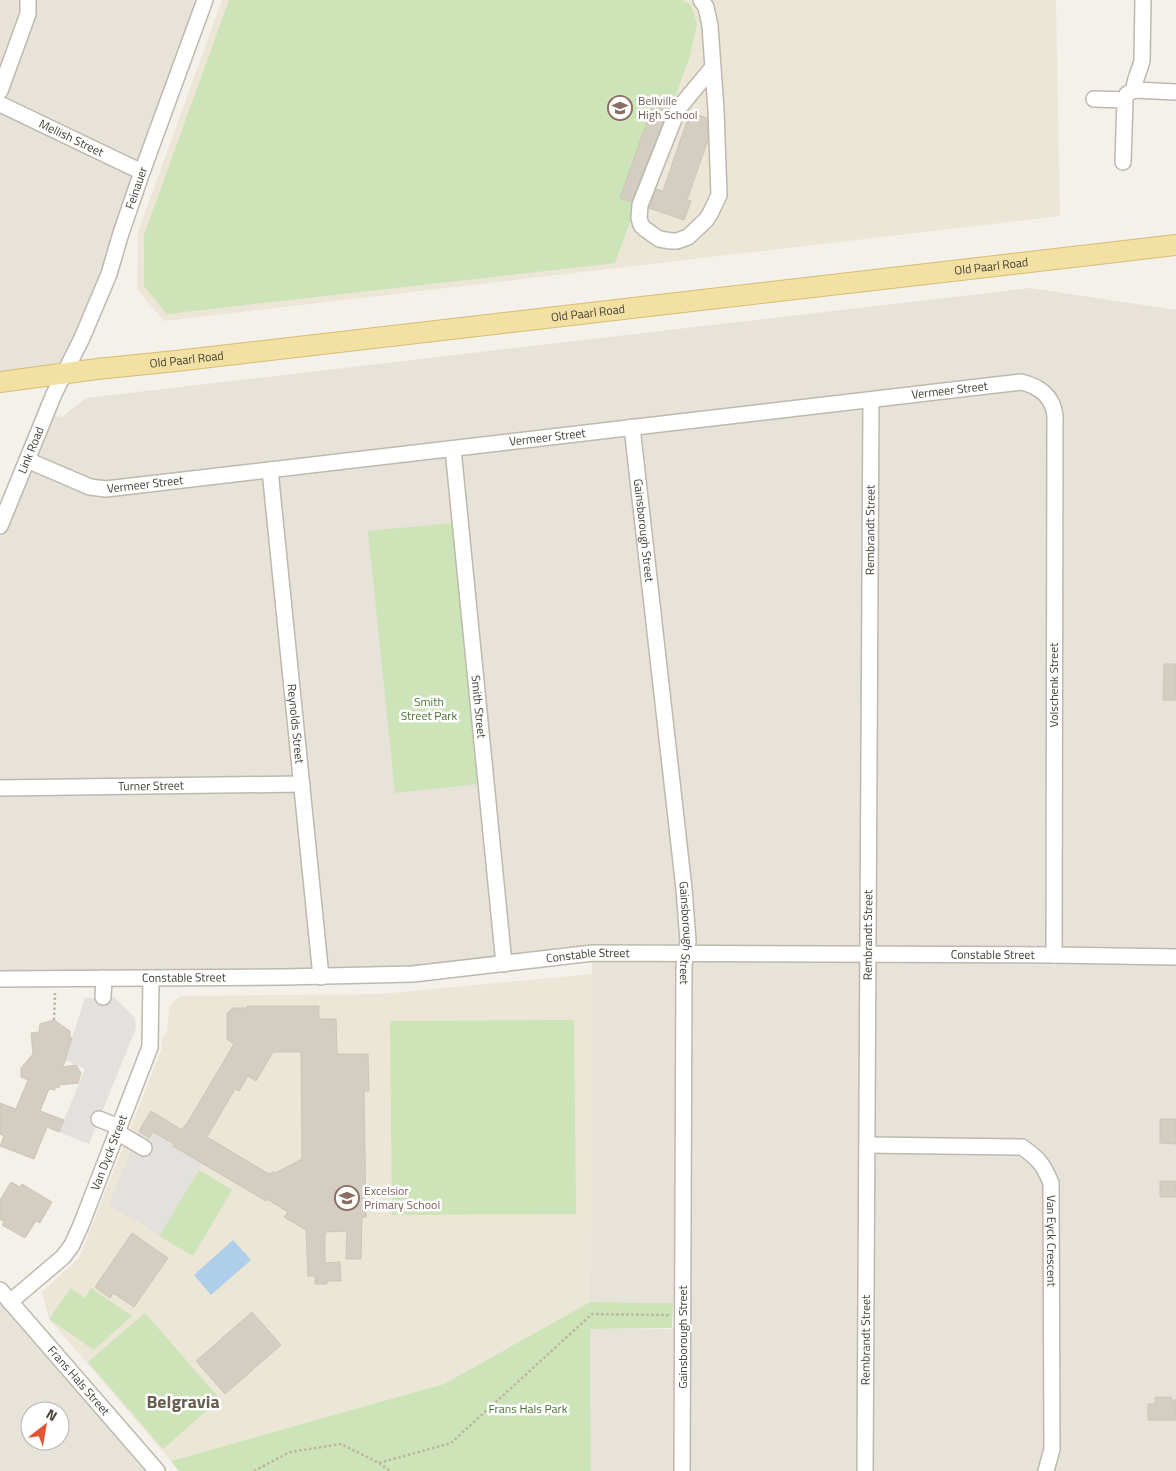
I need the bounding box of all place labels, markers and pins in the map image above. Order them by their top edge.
place label: Bellville High School [638,91,698,124]
school or university icon: Bellville High School [607,95,633,121]
place label: Excelsior Primary School [364,1181,440,1214]
school or university icon: Excelsior Primary School [334,1185,360,1211]

